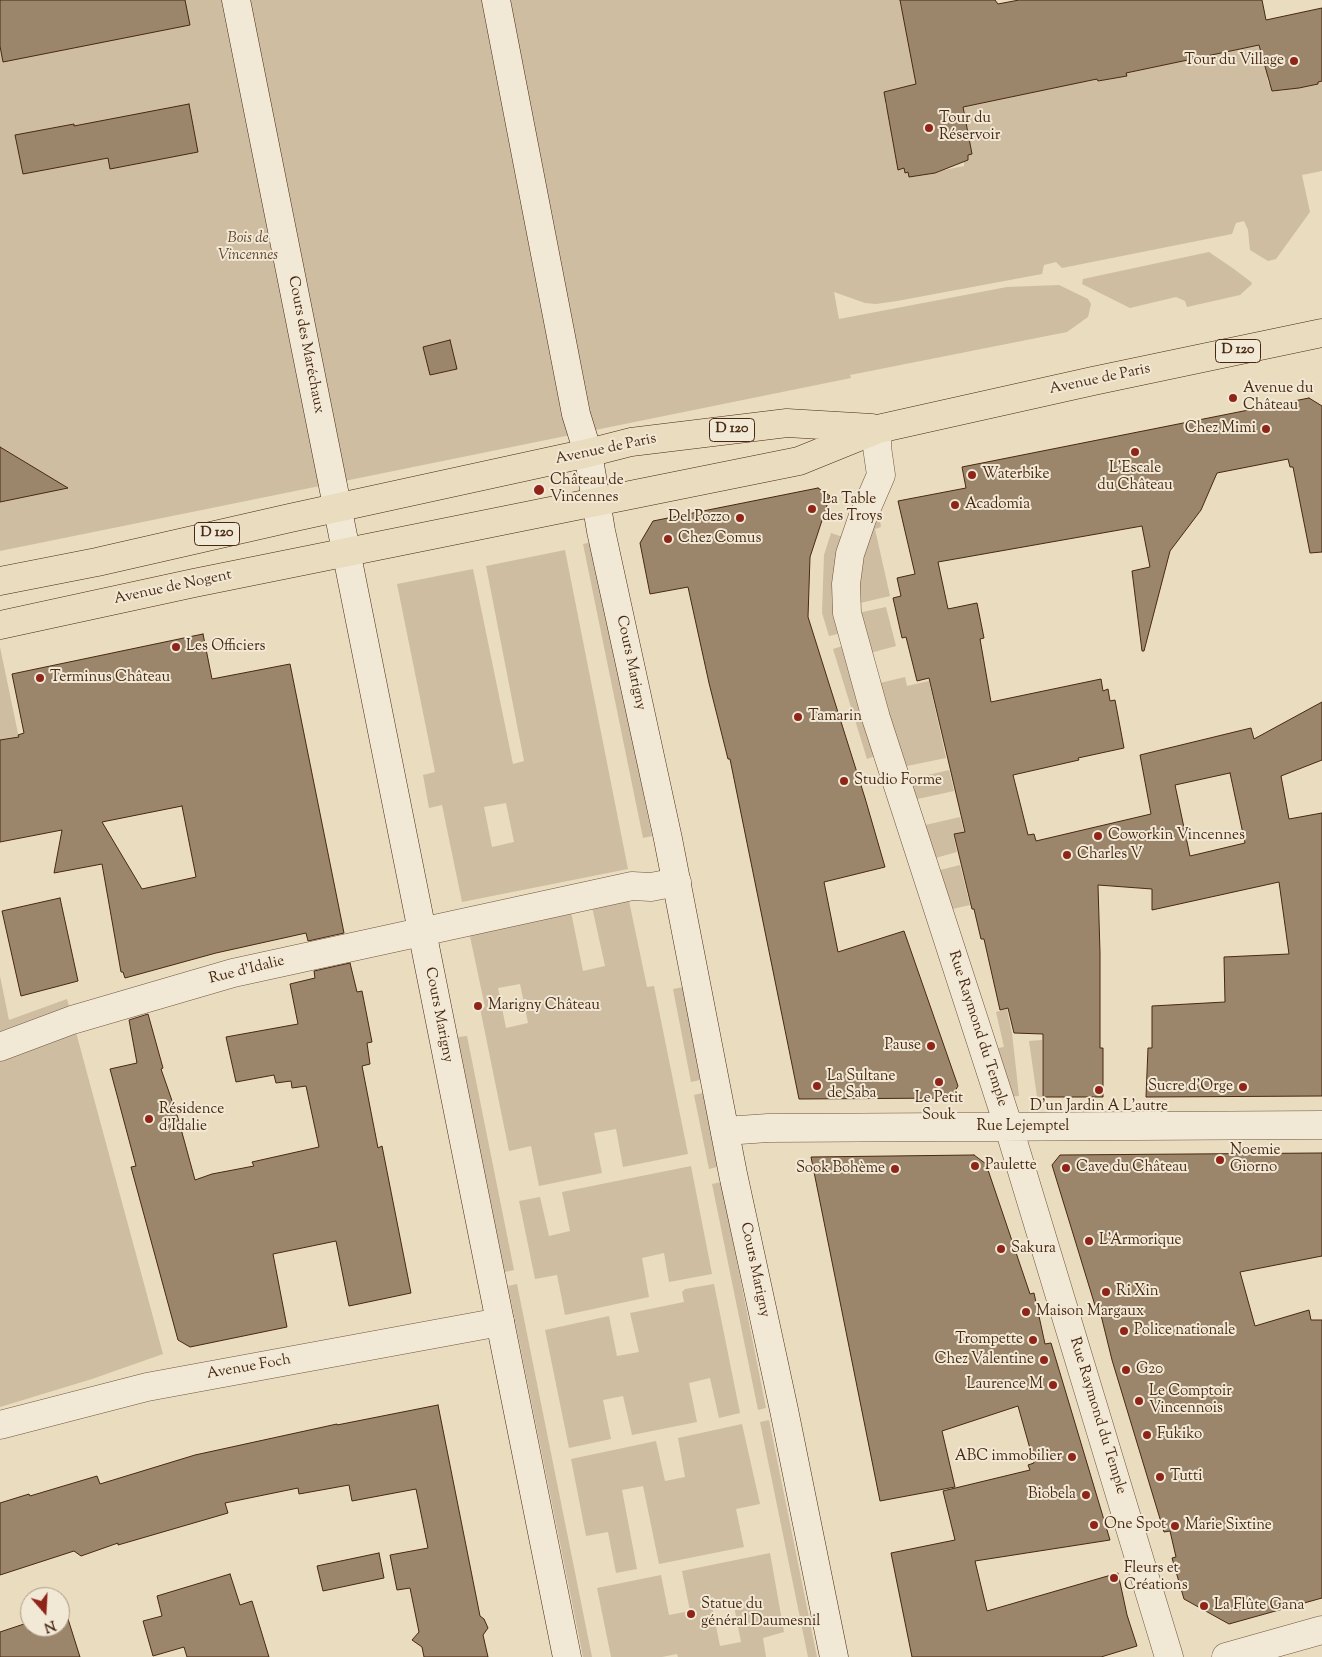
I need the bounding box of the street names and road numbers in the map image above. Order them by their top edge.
street label: Cours des Maréchaux [283,275,327,415]
road number: D 120 [1216,340,1260,362]
street label: Avenue de Paris [1048,361,1152,399]
road number: D 120 [710,418,754,442]
street label: Avenue de Paris [554,431,658,469]
road number: D 120 [194,522,240,546]
street label: Avenue de Nogent [113,567,233,609]
street label: Cours Marigny [611,614,649,712]
street label: Rue Raymond du Temple [943,949,1011,1109]
street label: Rue d'Idalie [207,953,287,989]
street label: Cours Marigny [420,966,456,1064]
street label: Rue Lejemptel [977,1118,1069,1136]
street label: Cours Marigny [735,1221,773,1319]
street label: Rue Raymond du Temple [1065,1335,1129,1497]
street label: Avenue Foch [206,1352,292,1384]

